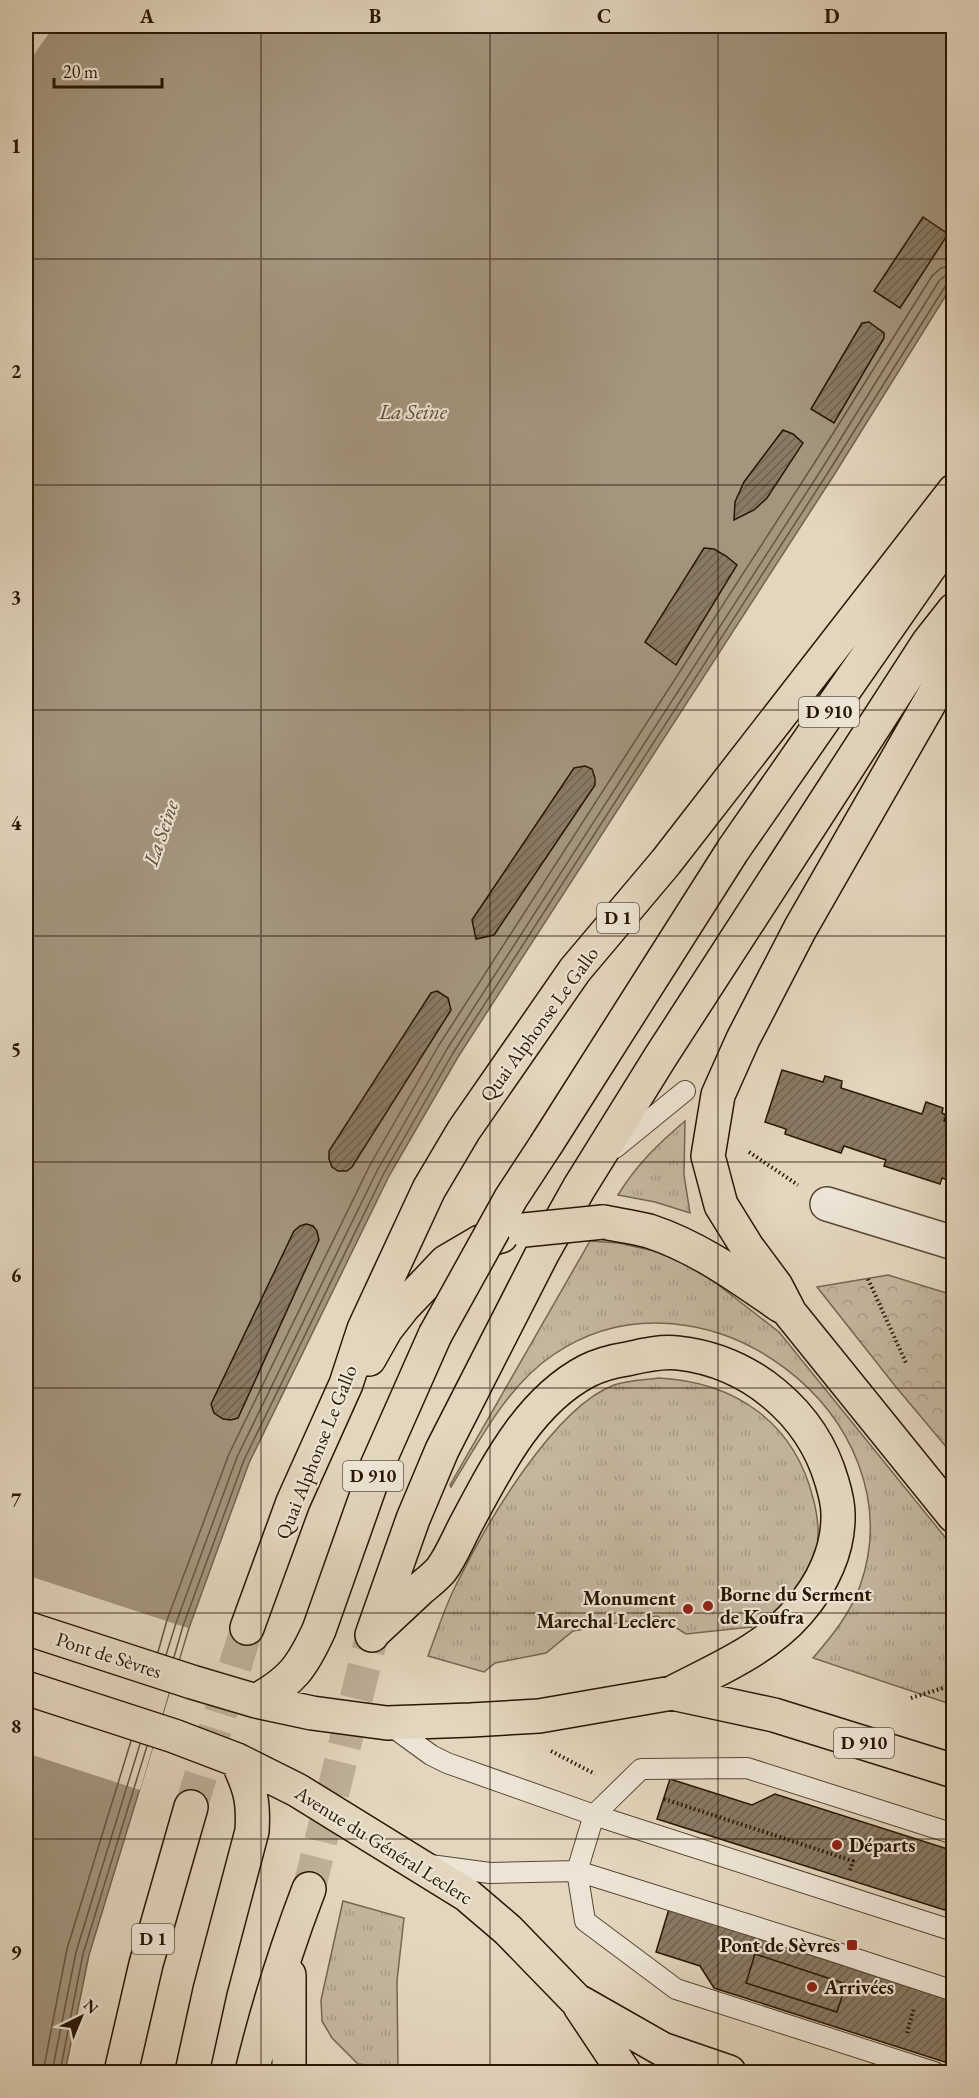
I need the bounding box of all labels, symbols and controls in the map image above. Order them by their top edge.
text: A [139,3,155,29]
text: B [369,3,381,29]
text: C [597,3,611,29]
text: D [824,3,840,29]
scale bar [54,51,162,89]
text: 20 m [63,60,98,83]
text: 1 [11,133,21,159]
text: 2 [11,358,22,384]
water label: La Seine [378,398,448,425]
text: 3 [11,584,21,610]
road number: D 910 [799,697,859,727]
water label: La Seine [136,796,185,870]
text: 4 [11,810,22,836]
road number: D 1 [597,903,639,933]
street label: Quai Alphonse Le Gallo [474,941,604,1107]
text: 5 [11,1036,21,1062]
text: 6 [11,1262,22,1288]
street label: Quai Alphonse Le Gallo [269,1361,363,1543]
road number: D 910 [343,1461,403,1491]
text: 7 [11,1487,22,1513]
place label: Borne du Serment de Koufra [720,1581,872,1630]
place label: Monument Marechal Leclerc [536,1585,676,1634]
marker: Borne du Serment de Koufra [701,1599,715,1613]
marker: Monument Marechal Leclerc [681,1602,695,1616]
street label: Pont de Sèvres [53,1626,165,1684]
text: 8 [11,1713,21,1739]
road number: D 910 [834,1728,894,1758]
street label: Avenue du Général Leclerc [289,1779,478,1910]
place label: Départs [849,1832,915,1858]
marker: Départs [830,1838,844,1852]
road number: D 1 [132,1924,174,1954]
place label: Pont de Sèvres [720,1932,840,1958]
marker: Pont de Sèvres [845,1938,859,1952]
text: 9 [11,1939,22,1965]
place label: Arrivées [823,1974,894,2000]
marker: Arrivées [805,1980,819,1994]
north arrow [51,1987,111,2047]
text: N [79,1994,103,2019]

